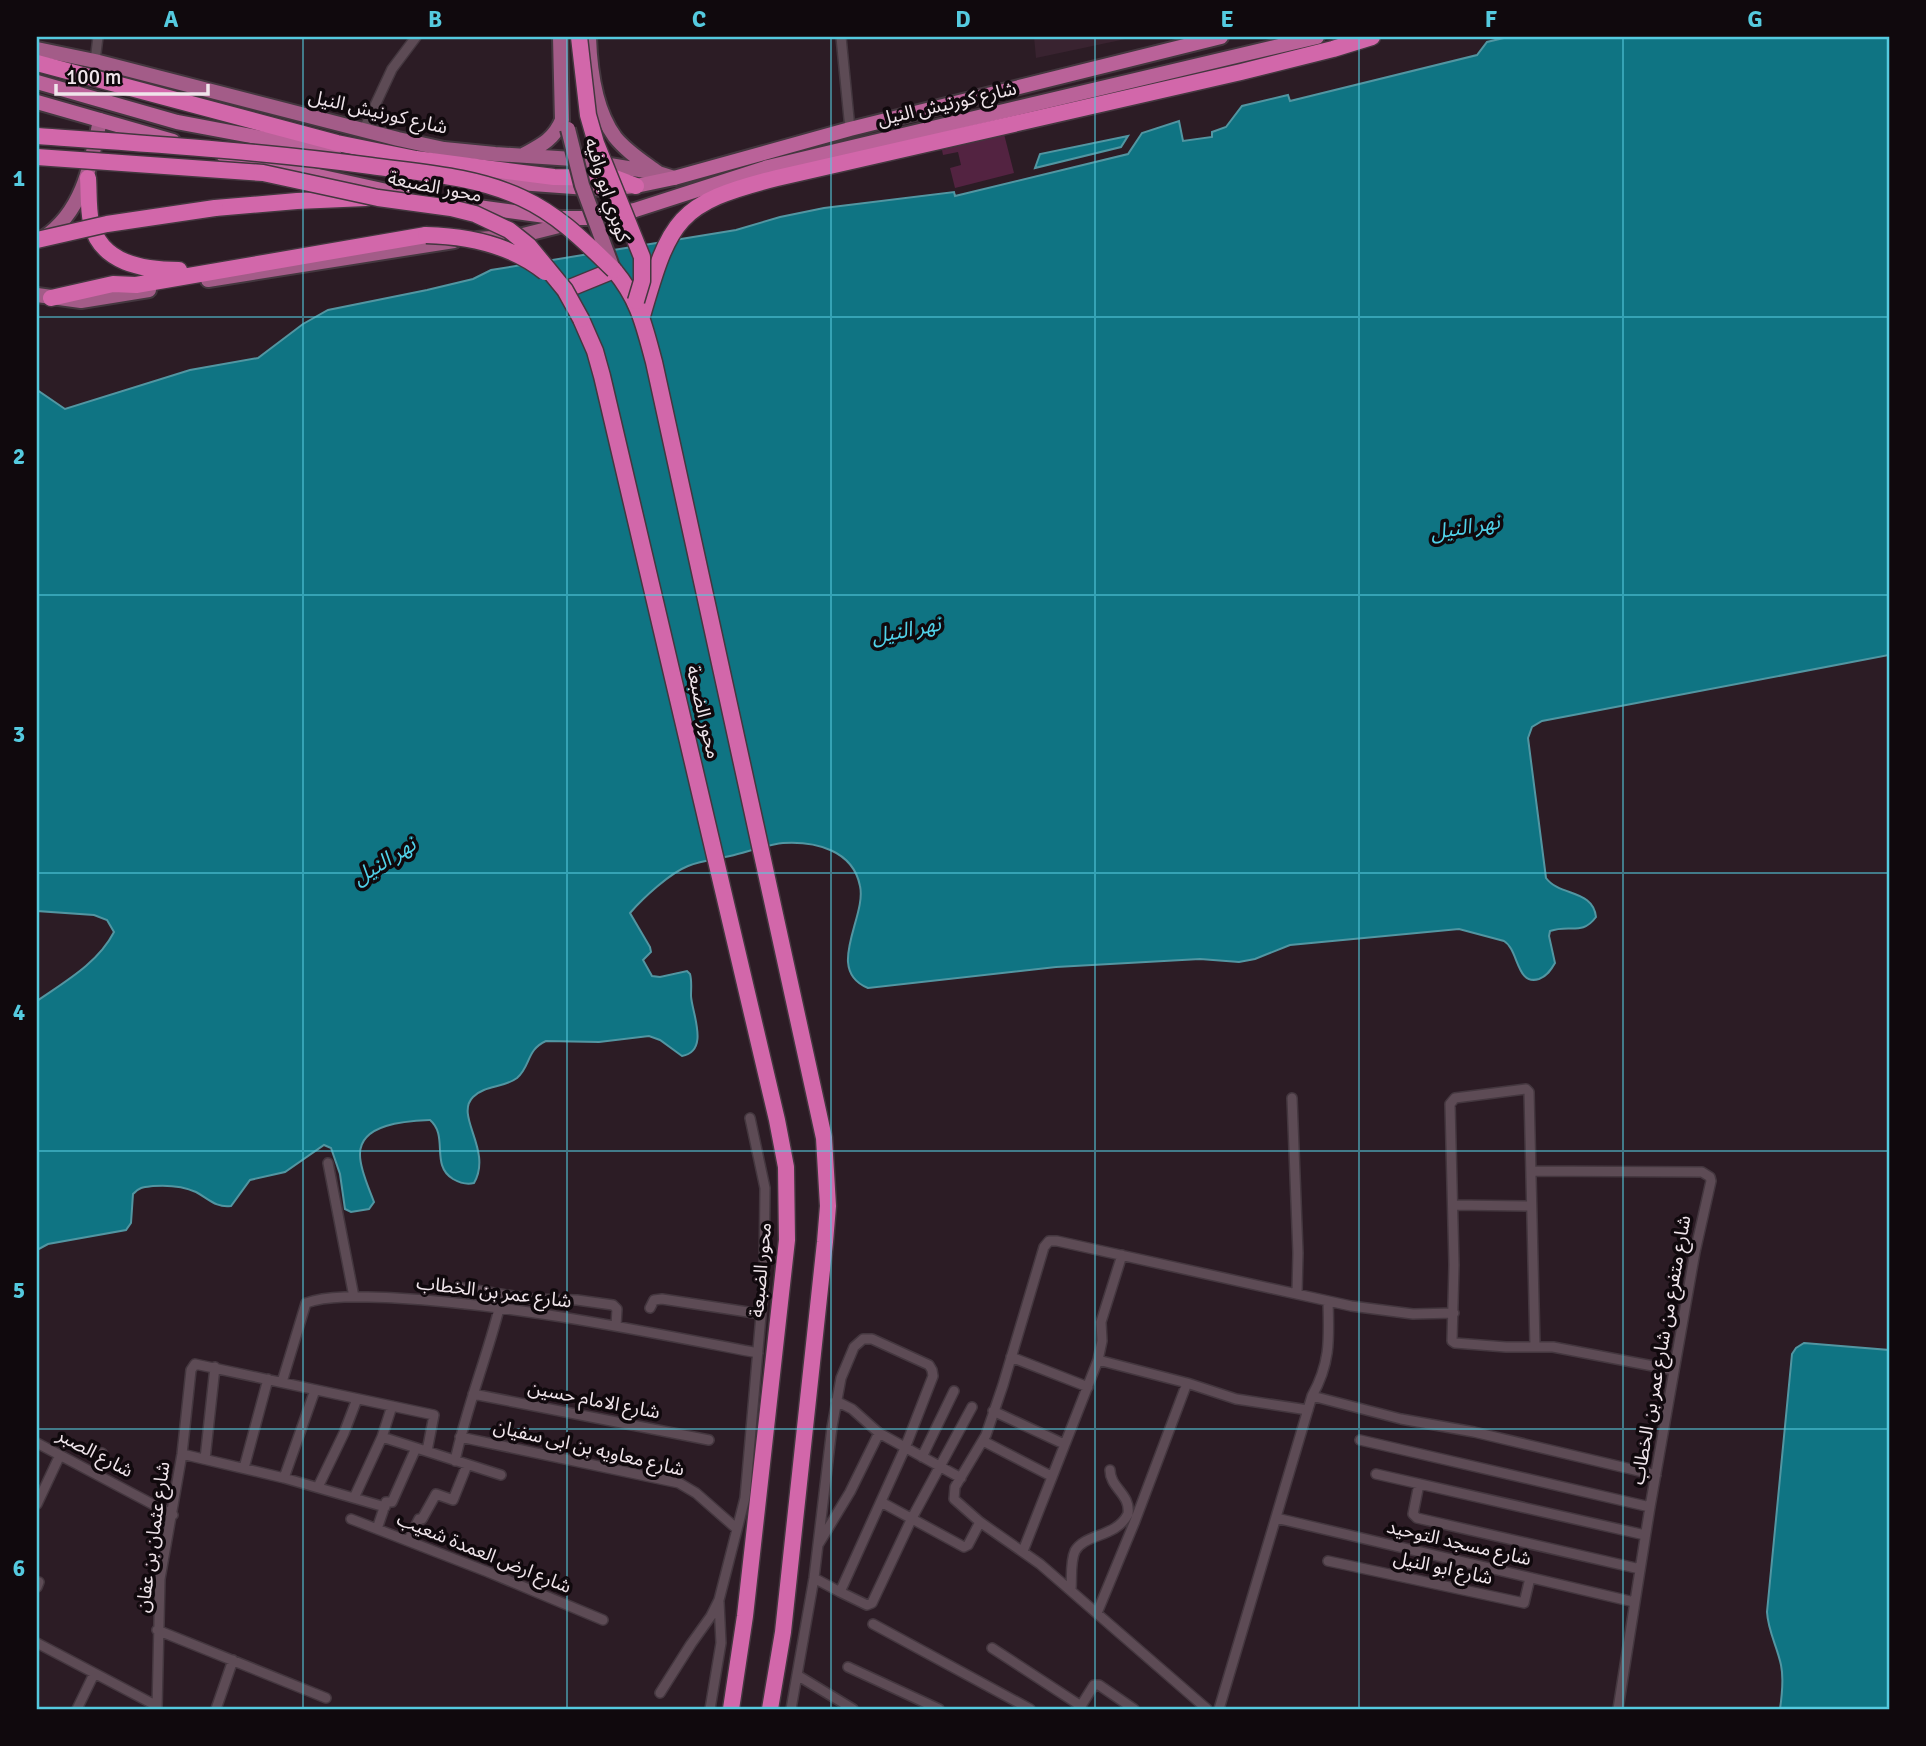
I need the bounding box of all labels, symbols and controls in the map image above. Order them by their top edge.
text: A [164,5,179,34]
text: B [428,5,442,34]
text: C [692,5,706,34]
text: D [955,5,971,34]
text: E [1220,5,1234,34]
text: F [1485,5,1497,34]
text: G [1747,5,1763,34]
scale bar [56,52,208,96]
text: 100 m [66,64,121,90]
street label: شارع كورنيش النيل [875,76,1019,133]
street label: شارع كورنيش النيل [306,84,450,141]
street label: كوبري ابو وافيه [577,135,636,247]
text: 1 [13,164,25,193]
street label: محور الضبعة [386,166,484,208]
text: 2 [13,442,25,471]
water label: نهر النيل [1428,508,1503,545]
water label: نهر النيل [869,610,944,649]
street label: محور الضبعة [681,663,725,761]
text: 3 [13,720,25,749]
water label: نهر النيل [347,831,422,891]
text: 4 [13,998,25,1027]
street label: شارع متفرع من شارع عمر بن الخطاب [1625,1213,1698,1487]
street label: محور الضبعة [745,1221,777,1319]
street label: شارع عمر بن الخطاب [415,1271,573,1314]
text: 5 [13,1276,25,1305]
street label: شارع الامام حسين [526,1375,662,1427]
street label: شارع معاويه بن ابى سفيان [491,1414,687,1483]
street label: شارع الصبر [51,1423,137,1484]
street label: شارع عثمان بن عفان [131,1460,176,1614]
street label: شارع ارض العمدة شعيب [393,1507,575,1600]
street label: شارع مسجد التوحيد [1384,1515,1534,1572]
street label: شارع ابو النيل [1391,1546,1495,1591]
text: 6 [13,1554,25,1583]

